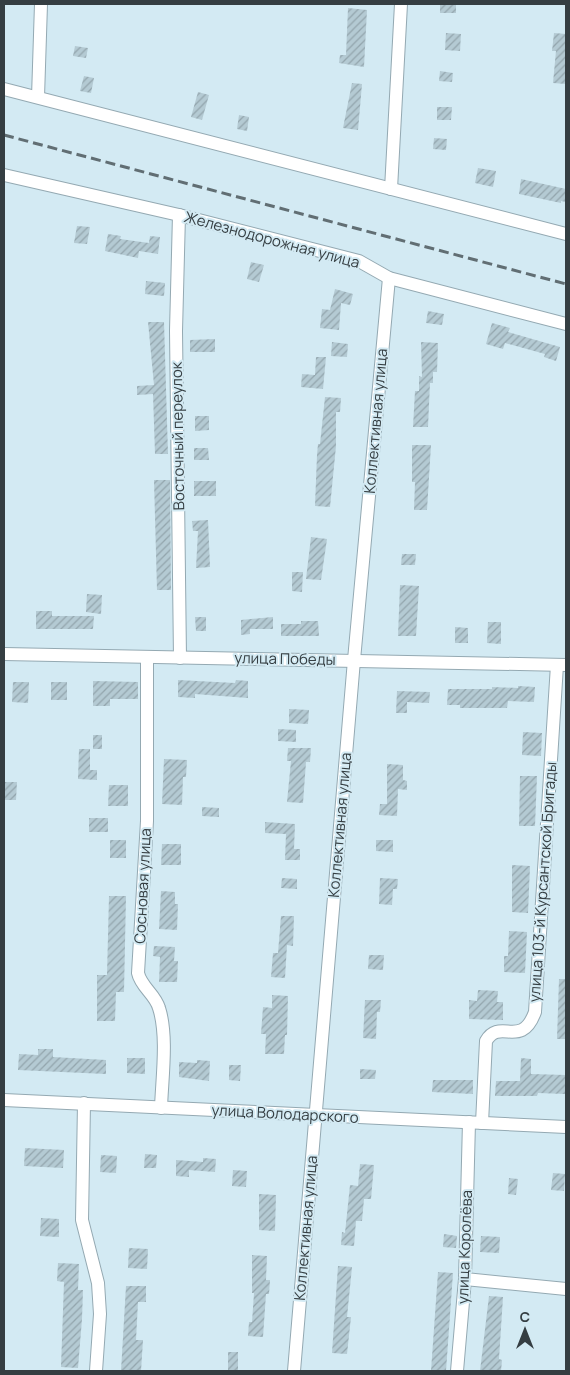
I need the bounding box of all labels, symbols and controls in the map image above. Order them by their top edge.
street label: Железнодорожная улица [182,206,362,273]
street label: Коллективная улица [359,347,392,494]
street label: Восточный переулок [166,361,189,510]
street label: улица Победы [234,647,336,670]
street label: Коллективная улица [323,751,356,898]
street label: улица 103-й Курсантской Бригады [524,761,561,1003]
street label: Сосновая улица [129,828,156,944]
street label: улица Володарского [211,1099,359,1128]
street label: Коллективная улица [289,1154,322,1301]
street label: улица Королёва [452,1190,477,1304]
north arrow [500,1305,550,1355]
text: С [520,1307,530,1326]

